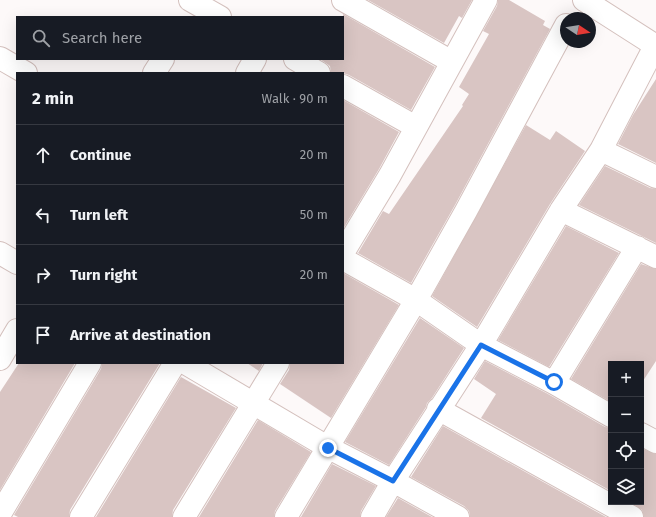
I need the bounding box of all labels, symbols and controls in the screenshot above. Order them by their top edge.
north arrow [560,12,596,48]
search box [16,16,344,60]
icon: search [30,27,52,49]
text: Search here [62,29,142,47]
text: 2 min [32,88,74,109]
text: Walk · 90 m [262,91,328,106]
icon: ahead [32,144,54,166]
text: Continue [70,146,131,164]
text: 20 m [300,147,328,162]
icon: left [32,204,54,226]
text: Turn left [70,206,128,224]
text: 50 m [300,207,328,222]
icon: right [32,264,54,286]
text: Turn right [70,266,137,284]
text: 20 m [300,267,328,282]
icon: arrive [32,324,54,346]
text: Arrive at destination [70,326,211,344]
map controls [608,361,644,505]
button: + [608,361,644,397]
route start [545,373,563,391]
button: − [608,397,644,433]
button: locate [608,433,644,469]
route end [319,439,337,457]
button: layers [608,469,644,505]

